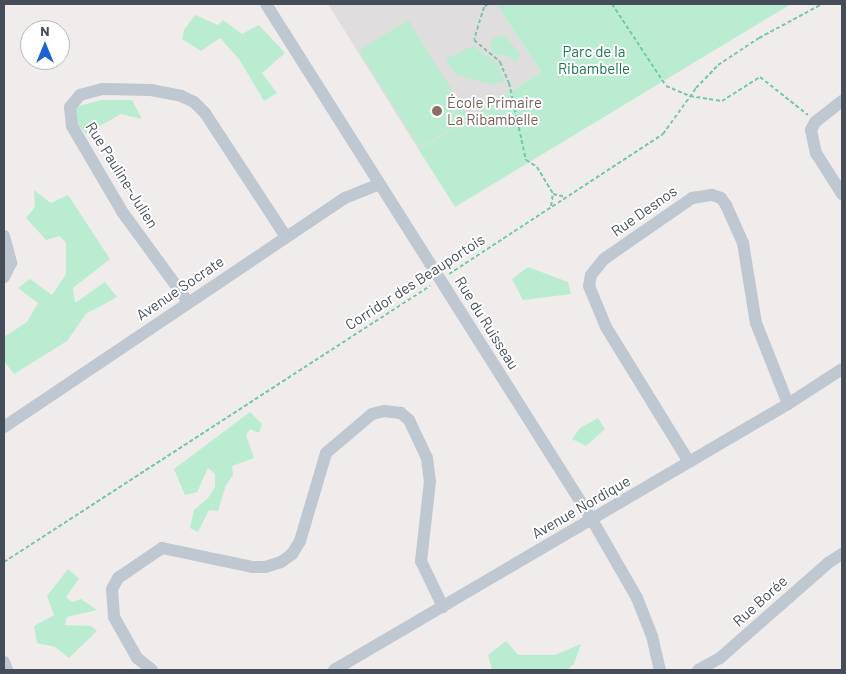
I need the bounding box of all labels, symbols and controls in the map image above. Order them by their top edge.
north arrow [20,20,70,70]
text: N [40,22,50,39]
park label: Parc de la Ribambelle [558,42,630,77]
place label: École Primaire La Ribambelle [447,93,542,128]
marker: École Primaire La Ribambelle [431,105,443,117]
street label: Rue Pauline-Julien [82,119,162,231]
street label: Rue Desnos [608,182,680,240]
street label: Corridor des Beauportois [342,230,488,334]
street label: Avenue Socrate [133,252,227,324]
street label: Rue du Ruisseau [451,273,523,373]
street label: Avenue Nordique [529,472,633,542]
street label: Rue Borée [729,572,791,630]

